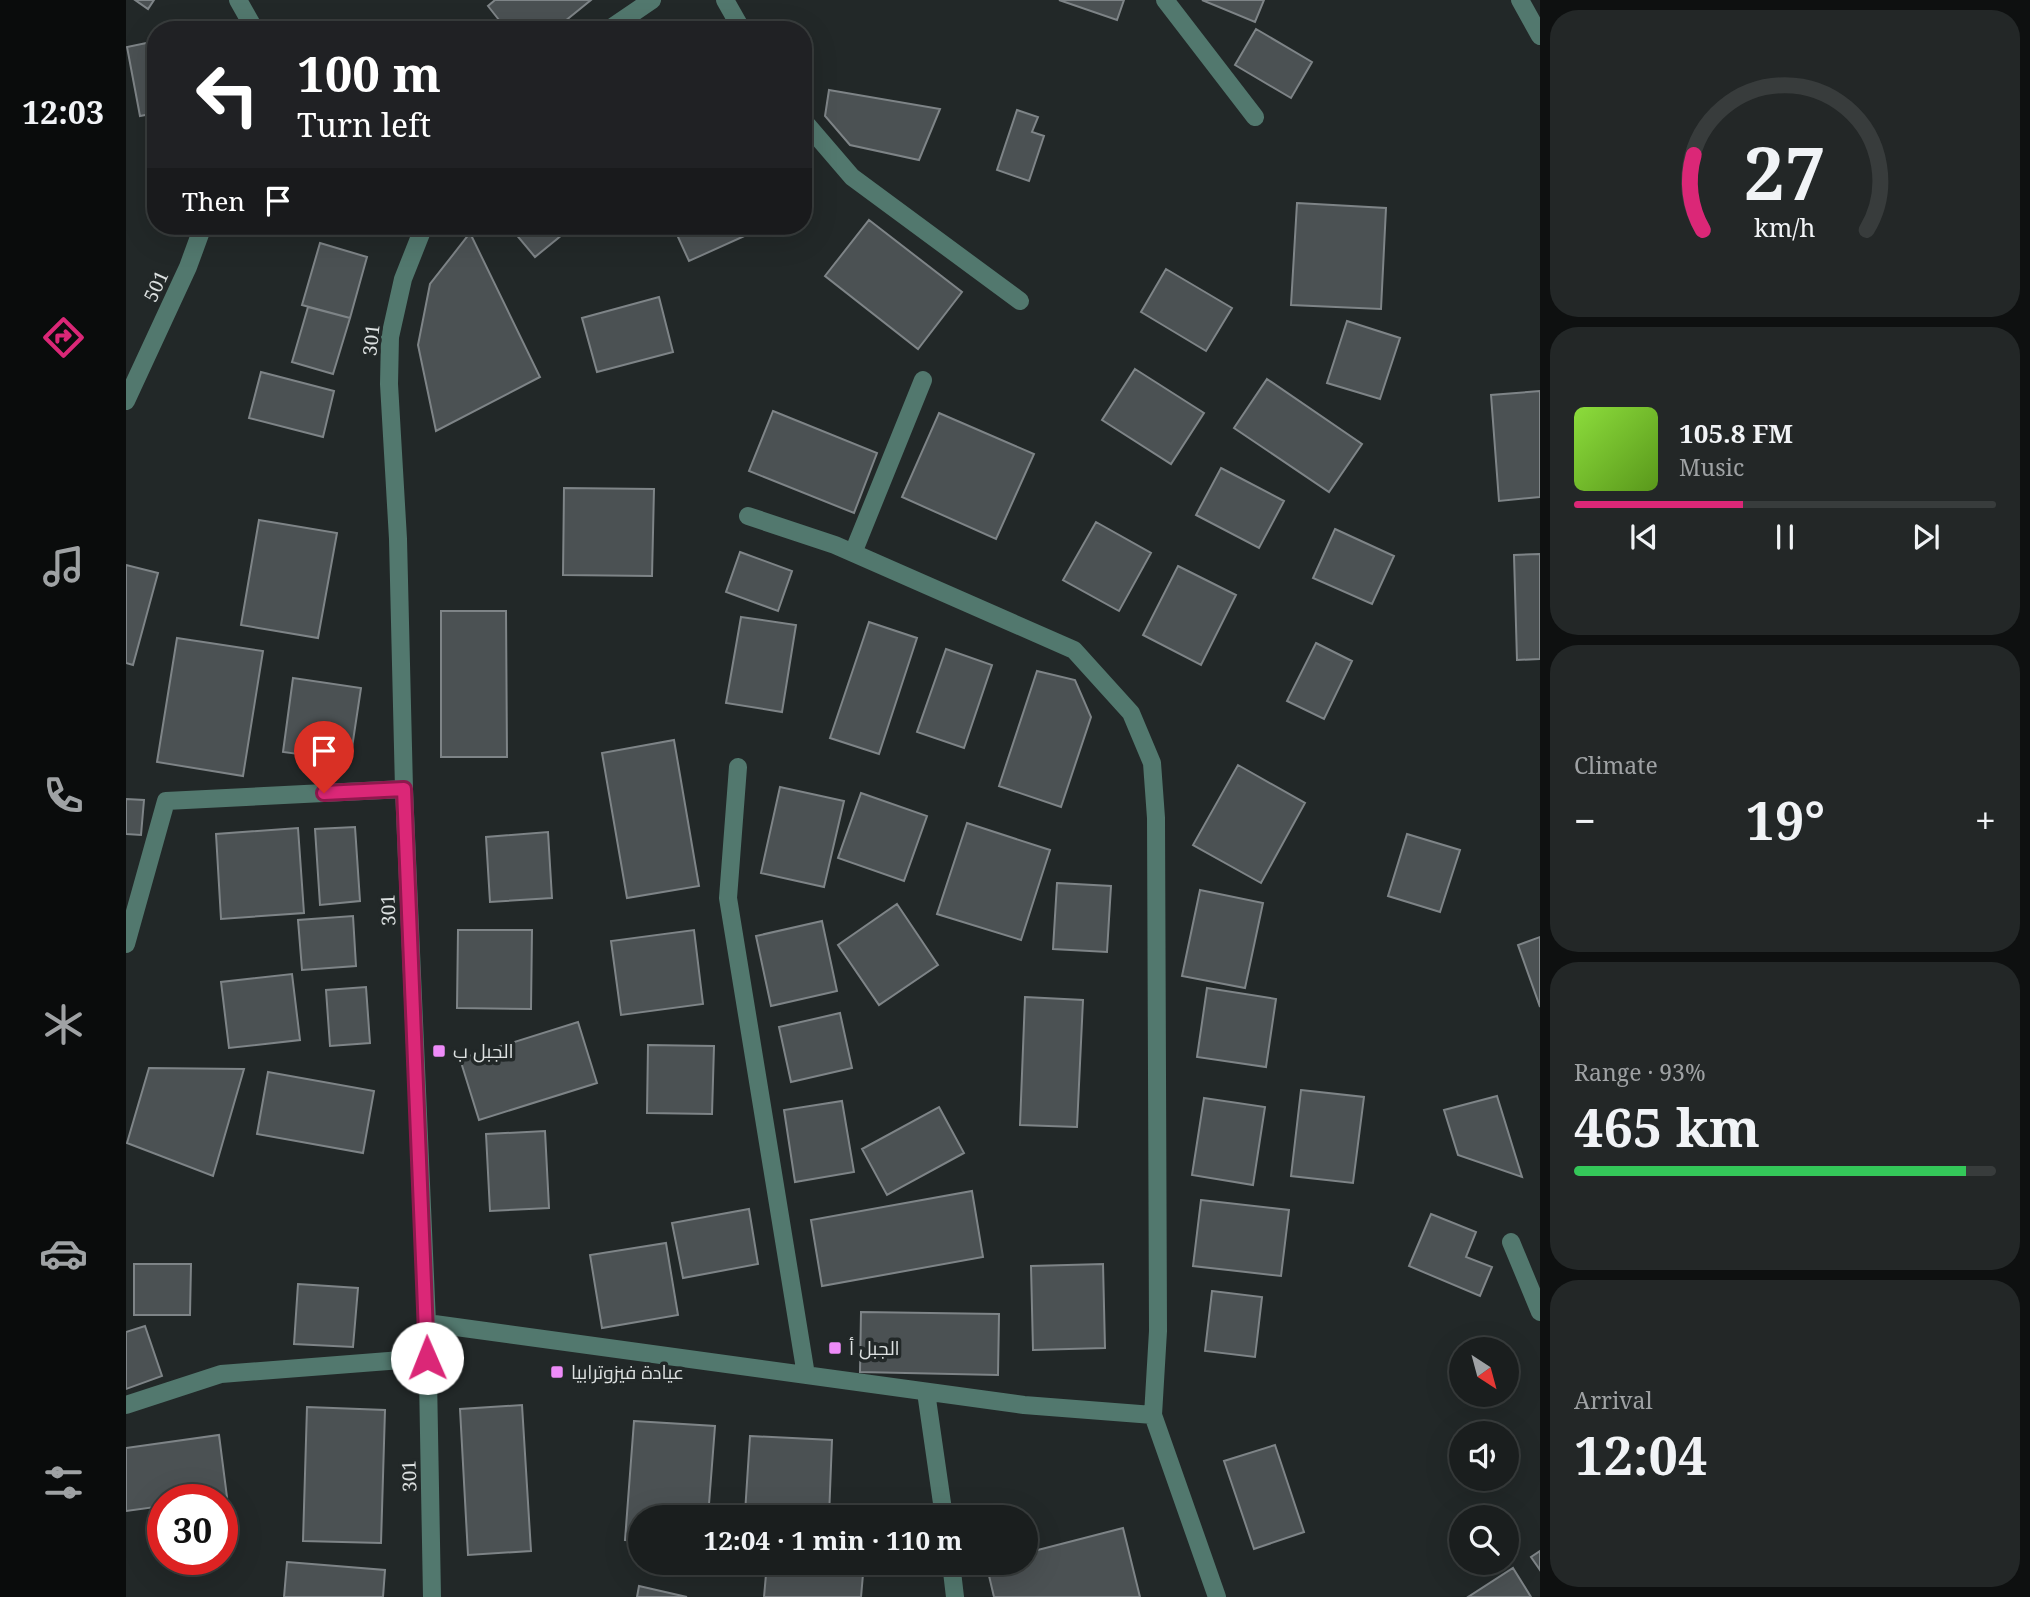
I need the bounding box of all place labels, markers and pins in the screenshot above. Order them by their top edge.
pin [294,721,354,793]
place label: الجبل ب [453,1038,514,1064]
marker: الجبل ب [431,1043,447,1059]
place label: الجبل أ [849,1335,900,1361]
marker: الجبل أ [827,1340,843,1356]
place label: عيادة فيزوترابيا [571,1359,684,1385]
marker: عيادة فيزوترابيا [549,1364,565,1380]

